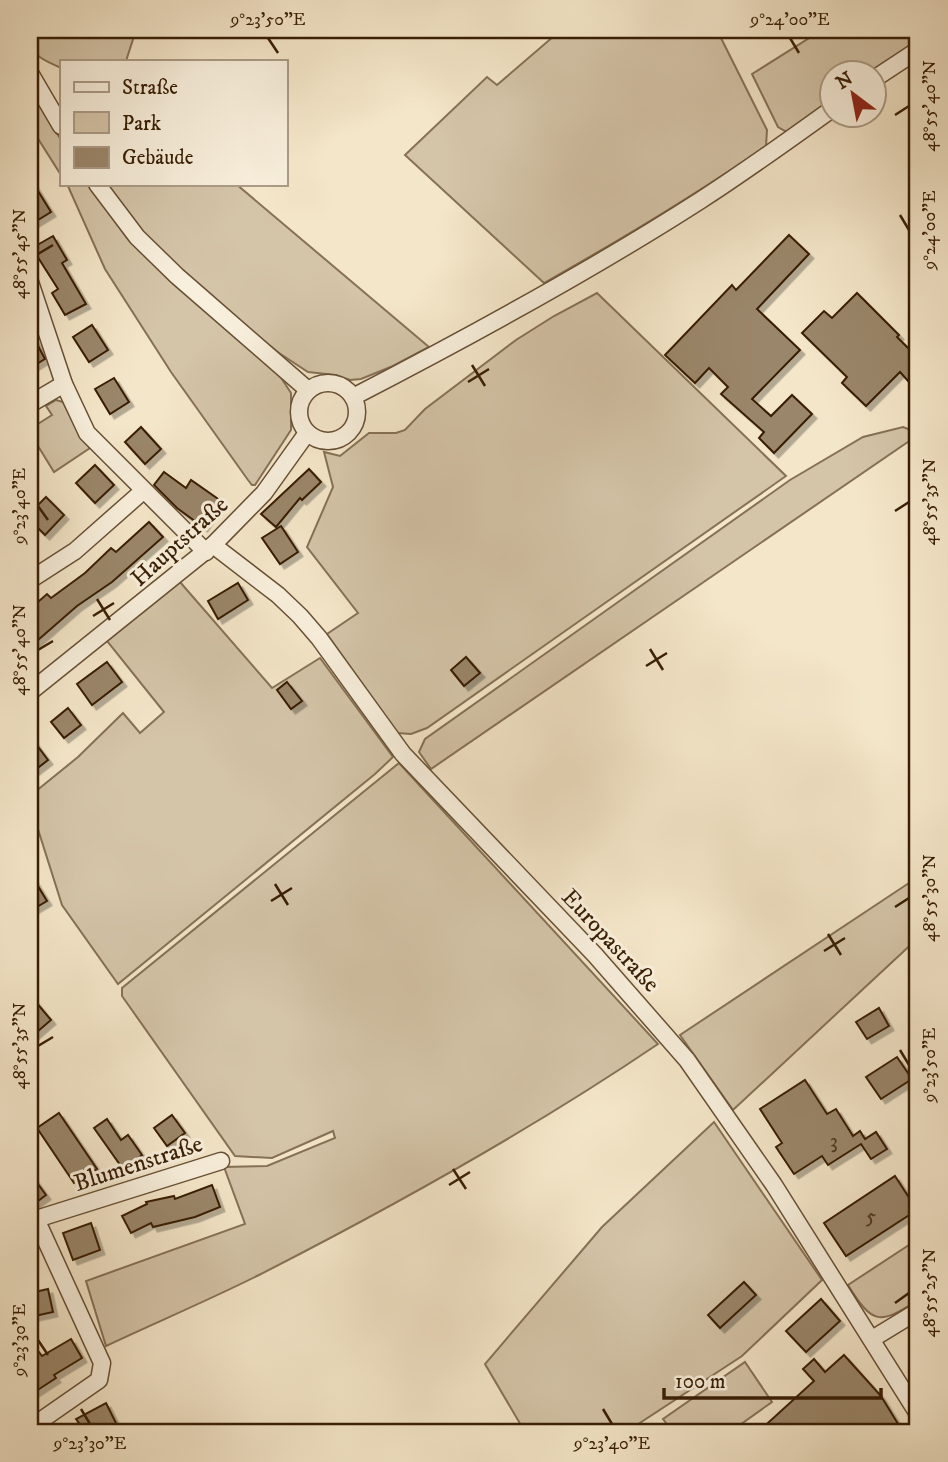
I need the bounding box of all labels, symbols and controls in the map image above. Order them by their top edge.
text: 9°23'50"E [229,9,306,31]
text: 9°24'00"E [749,9,830,31]
legend [60,60,287,186]
north arrow [818,60,888,130]
text: 48°55'40"N [919,60,941,152]
text: N [832,67,858,95]
text: Straße [122,75,178,101]
text: Park [122,111,162,137]
text: Gebäude [122,145,194,171]
text: 9°24'00"E [919,190,941,271]
text: 48°55'45"N [9,209,31,299]
text: 48°55'35"N [919,458,941,546]
text: 9°23'40"E [9,467,31,545]
street label: Hauptstraße [125,490,235,593]
text: 48°55'40"N [9,604,31,696]
text: 48°55'30"N [919,854,941,942]
street label: Europastraße [555,883,666,999]
text: 48°55'35"N [9,1002,31,1090]
text: 9°23'50"E [919,1027,941,1104]
street label: Blumenstraße [70,1129,206,1199]
house number: 3 [830,1129,838,1155]
house number: 5 [866,1204,876,1230]
text: 48°55'25"N [919,1248,941,1338]
text: 9°23'30"E [9,1303,31,1377]
scale bar [664,1357,881,1401]
text: 100 m [675,1369,726,1395]
text: 9°23'30"E [53,1433,127,1455]
text: 9°23'40"E [573,1433,651,1455]

